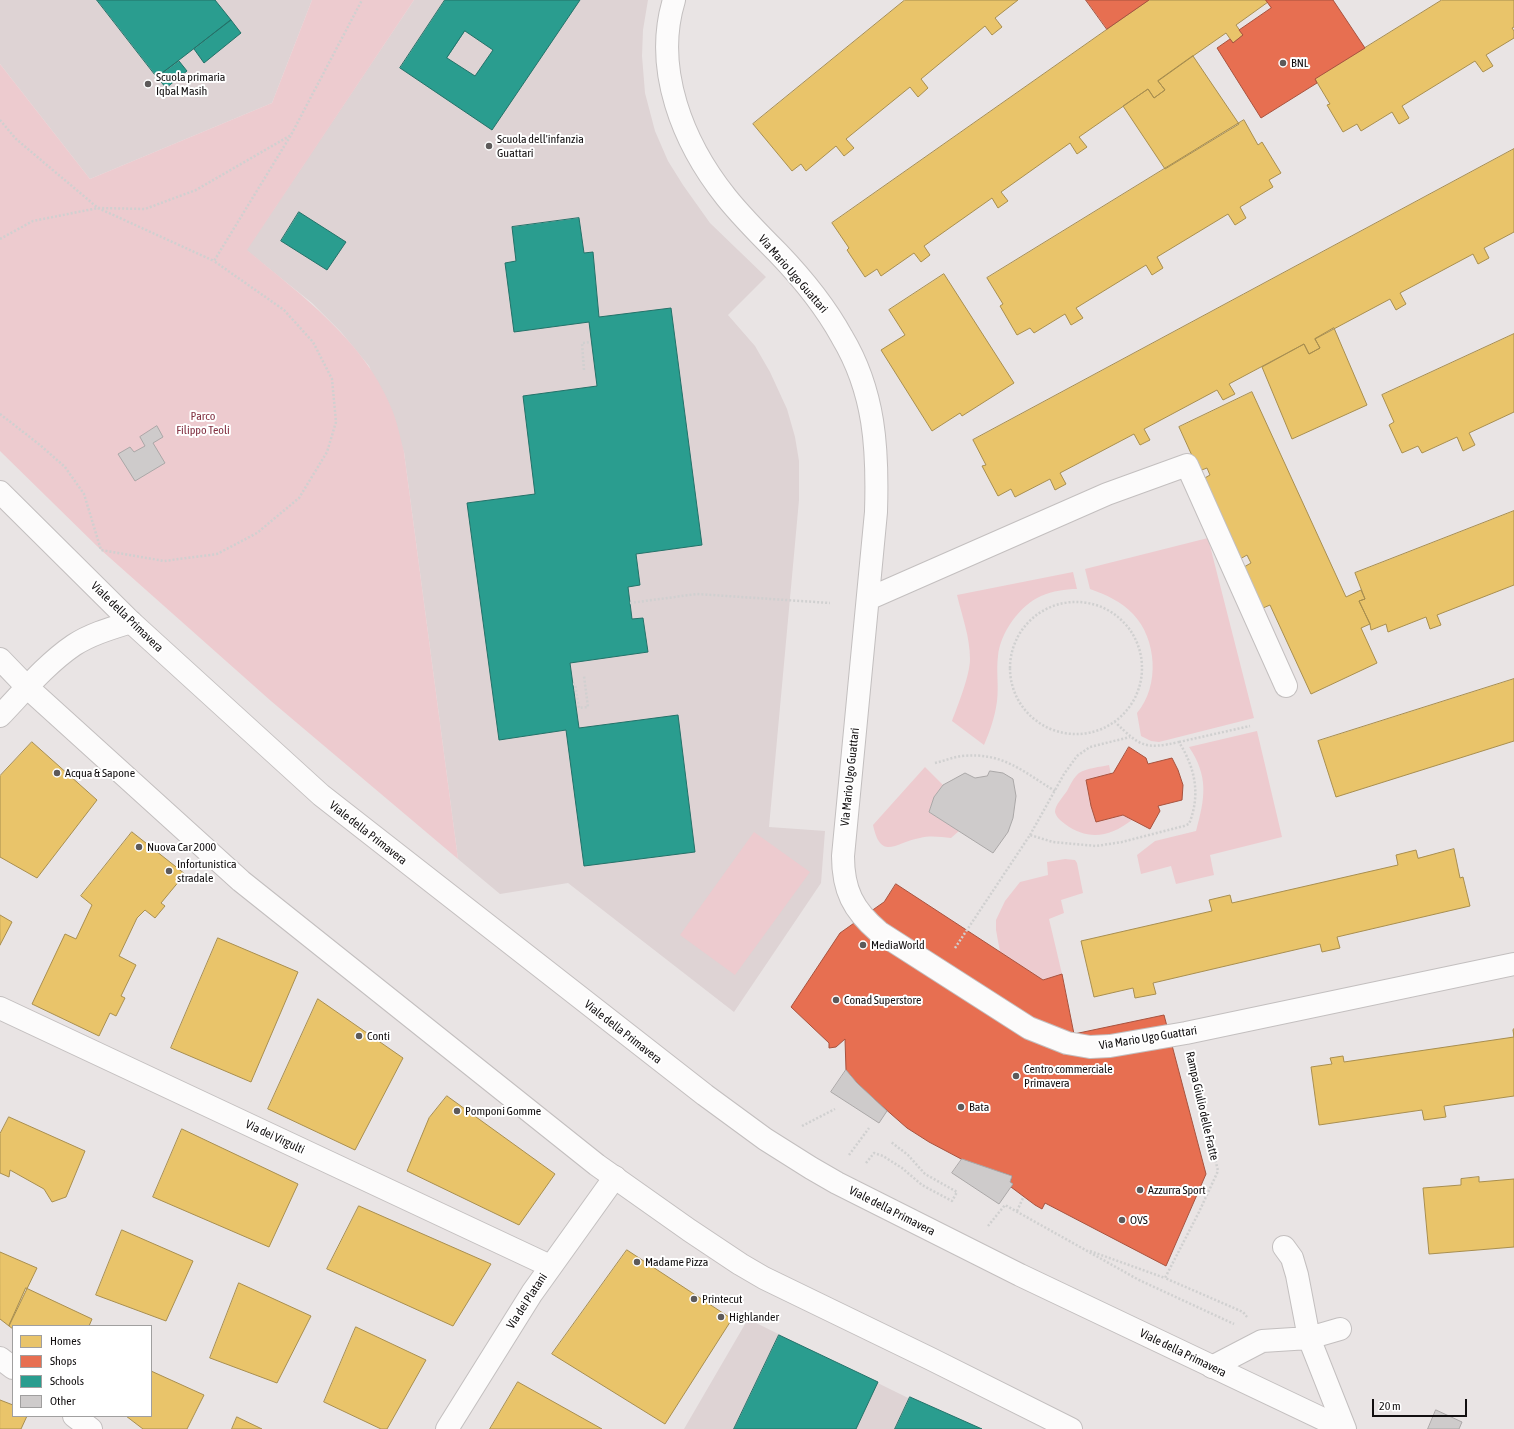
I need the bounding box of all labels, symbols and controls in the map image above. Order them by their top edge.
place label: BNL [1291,56,1308,70]
marker: BNL [1278,58,1288,68]
place label: Scuola primaria Iqbal Masih [156,70,225,98]
marker: Scuola primaria Iqbal Masih [143,79,153,89]
place label: Scuola dell'infanzia Guattari [497,132,584,160]
marker: Scuola dell'infanzia Guattari [484,141,494,151]
street label: Via Mario Ugo Guattari [755,232,831,316]
park label: Parco Filippo Teoli [176,409,230,437]
street label: Viale della Primavera [88,579,166,655]
street label: Via Mario Ugo Guattari [838,727,862,827]
place label: Acqua & Sapone [65,766,135,780]
marker: Acqua & Sapone [52,768,62,778]
street label: Viale della Primavera [326,798,410,868]
place label: Nuova Car 2000 [147,840,216,854]
marker: Nuova Car 2000 [134,842,144,852]
place label: Infortunistica stradale [177,857,237,885]
marker: Infortunistica stradale [164,866,174,876]
place label: MediaWorld [871,938,925,952]
marker: MediaWorld [858,940,868,950]
place label: Conad Superstore [844,993,921,1007]
marker: Conad Superstore [831,995,841,1005]
street label: Viale della Primavera [581,997,665,1067]
street label: Via Mario Ugo Guattari [1098,1023,1198,1053]
place label: Conti [367,1029,390,1043]
marker: Conti [354,1031,364,1041]
street label: Rampa Giulio delle Fratte [1182,1050,1222,1162]
place label: Centro commerciale Primavera [1024,1062,1113,1090]
marker: Centro commerciale Primavera [1011,1071,1021,1081]
place label: Bata [969,1100,989,1114]
marker: Bata [956,1102,966,1112]
place label: Pomponi Gomme [465,1104,541,1118]
marker: Pomponi Gomme [452,1106,462,1116]
street label: Via dei Virgulti [243,1117,307,1157]
street label: Viale della Primavera [847,1183,937,1239]
place label: Azzurra Sport [1148,1183,1206,1197]
marker: Azzurra Sport [1135,1185,1145,1195]
place label: OVS [1130,1213,1148,1227]
marker: OVS [1117,1215,1127,1225]
place label: Madame Pizza [645,1255,708,1269]
marker: Madame Pizza [632,1257,642,1267]
street label: Via dei Platani [504,1270,550,1332]
place label: Printecut [702,1292,742,1306]
marker: Printecut [689,1294,699,1304]
place label: Highlander [729,1310,779,1324]
marker: Highlander [716,1312,726,1322]
legend [12,1325,152,1417]
street label: Viale della Primavera [1137,1326,1229,1380]
text: Homes [50,1334,81,1348]
text: Shops [50,1354,76,1368]
text: Schools [50,1374,84,1388]
scale bar [1374,1391,1469,1417]
text: Other [50,1394,75,1408]
text: 20 m [1379,1399,1401,1413]

